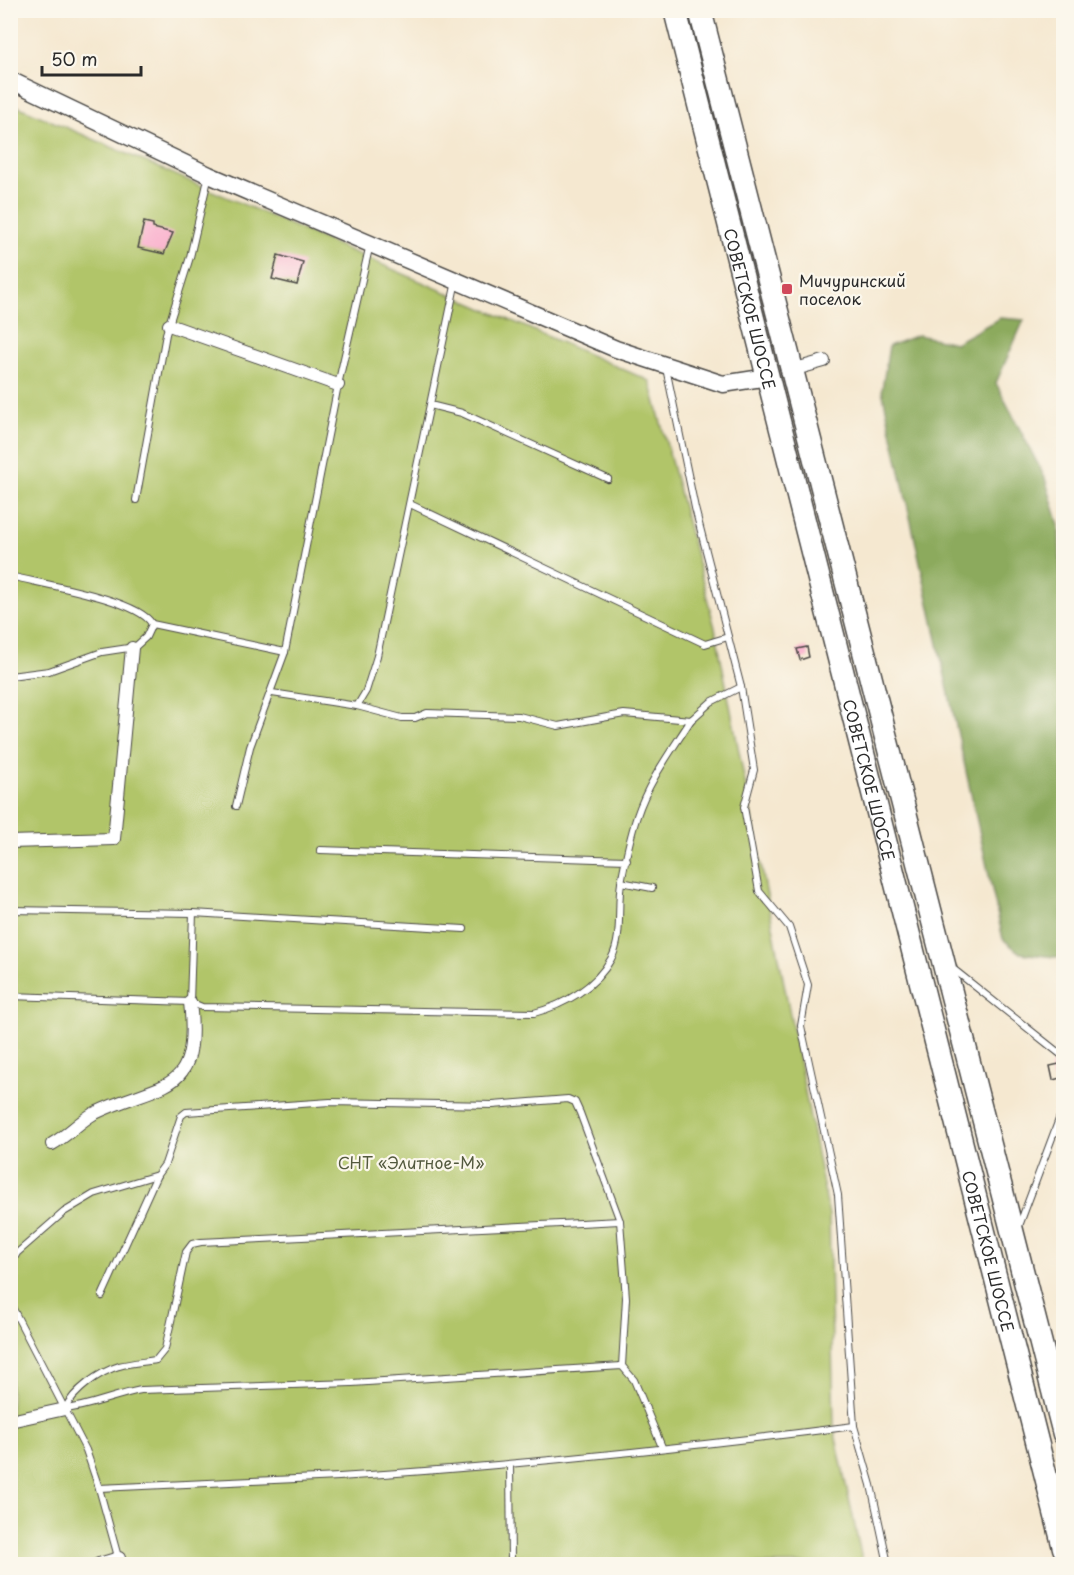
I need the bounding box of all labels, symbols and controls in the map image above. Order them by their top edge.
scale bar [42,39,141,77]
text: 50 m [51,45,98,72]
street label: СОВЕТСКОЕ ШОССЕ [719,225,782,392]
place label: Мичуринский поселок [799,268,906,310]
marker: Мичуринский поселок [780,282,794,296]
street label: СОВЕТСКОЕ ШОССЕ [838,696,902,863]
park label: СНТ «Элитное-М» [338,1150,484,1174]
street label: СОВЕТСКОЕ ШОССЕ [957,1168,1021,1334]

